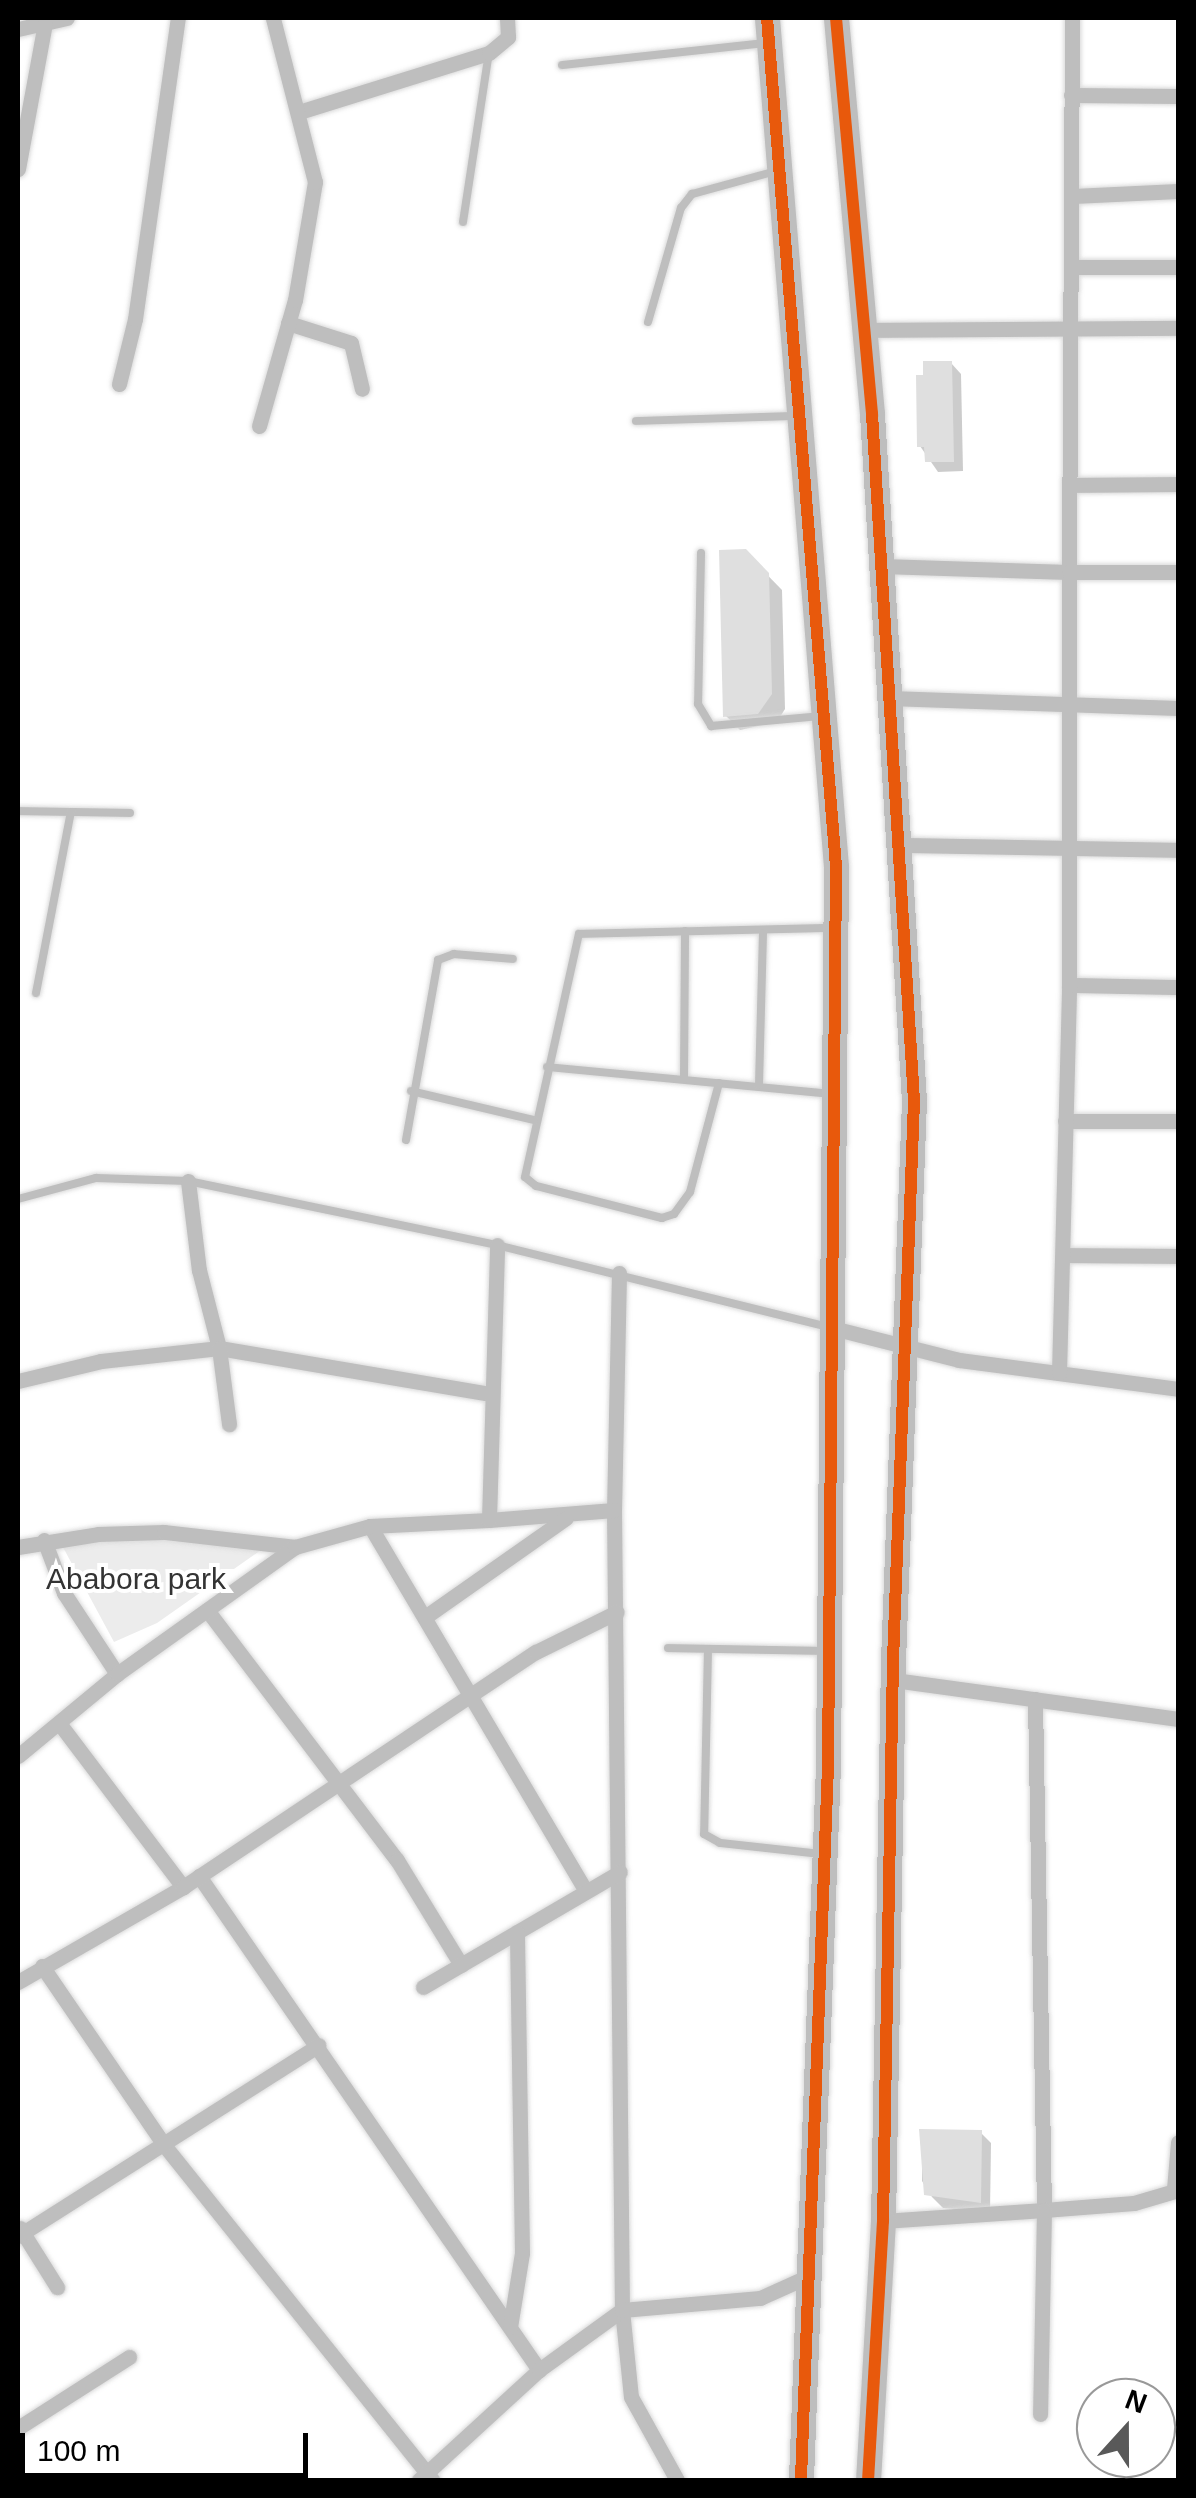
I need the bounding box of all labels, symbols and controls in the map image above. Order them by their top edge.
park label: Ababora park [46,1561,226,1597]
north arrow [1076,2378,1176,2478]
text: N [1121,2383,1151,2419]
scale bar [25,2413,312,2475]
text: 100 m [37,2434,120,2467]

